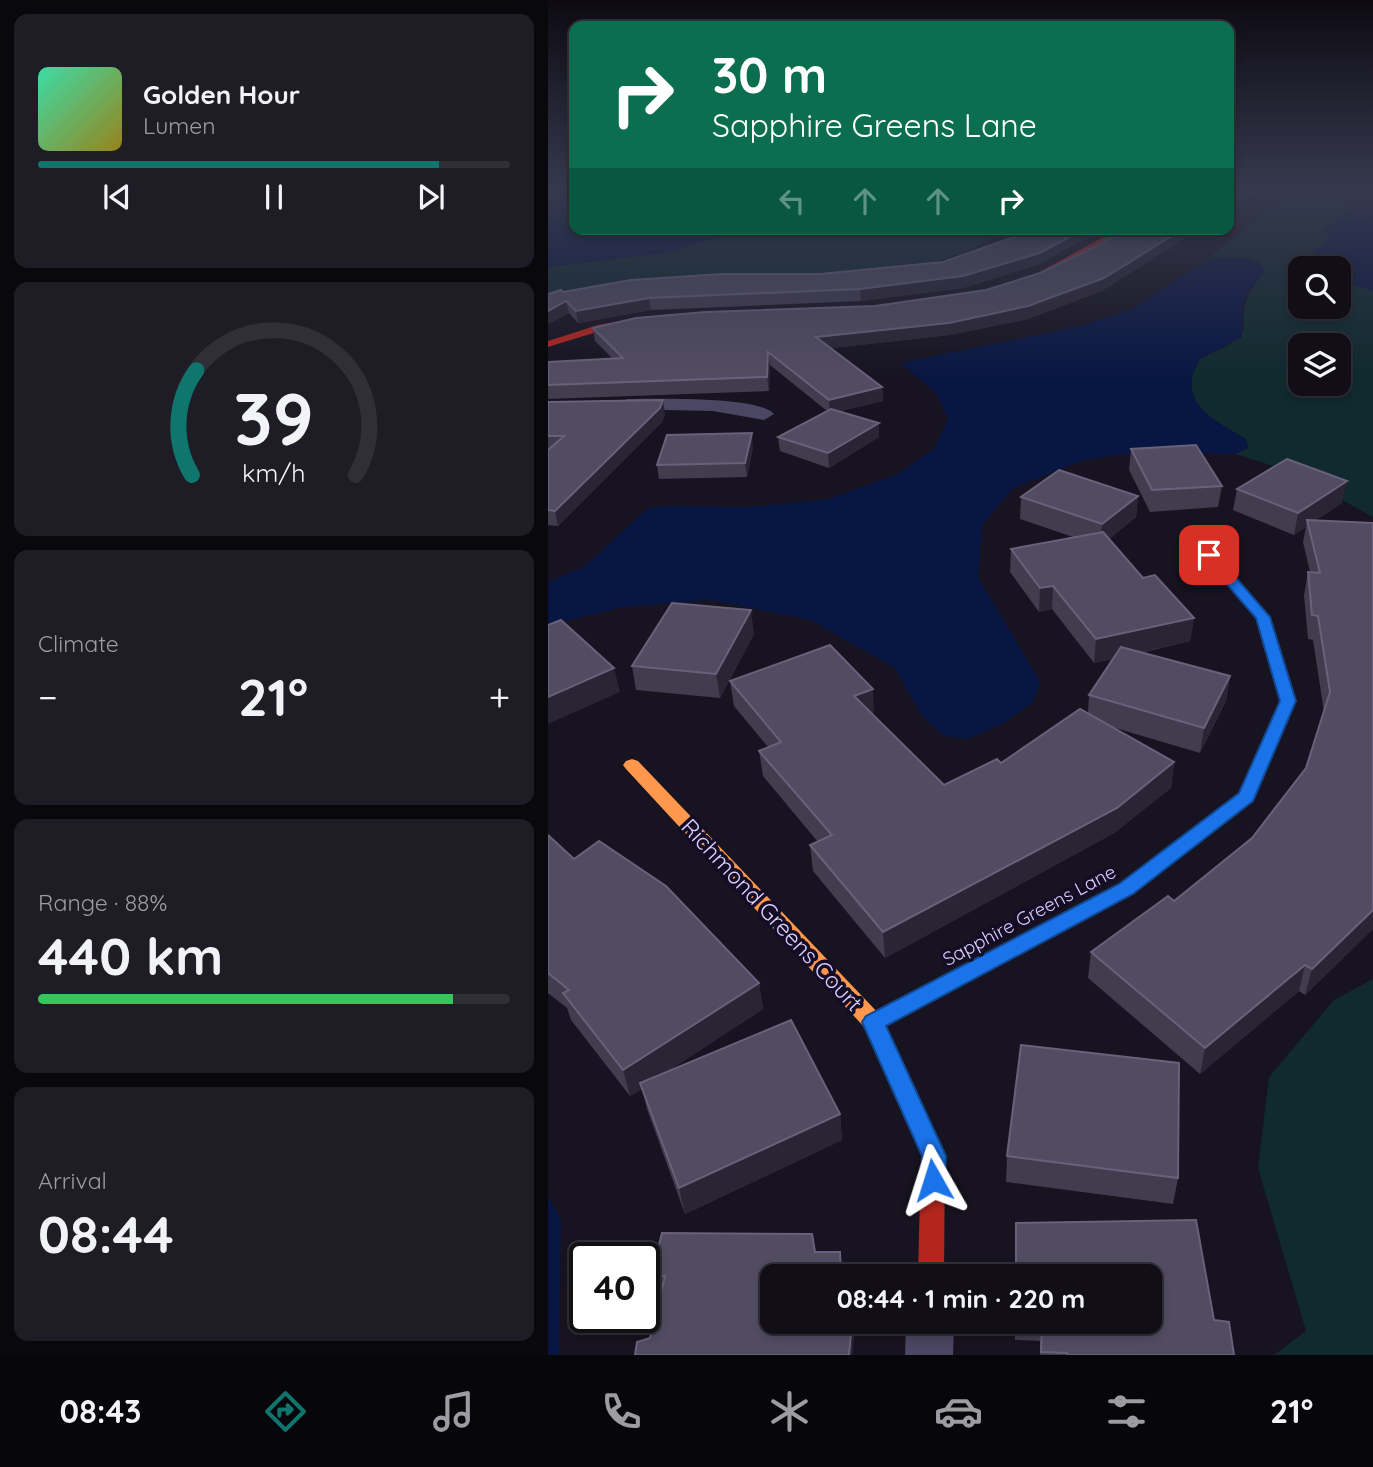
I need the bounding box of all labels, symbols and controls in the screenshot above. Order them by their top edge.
text: 30 m [712,44,827,105]
icon: right [597,49,688,140]
text: Golden Hour [143,78,300,111]
text: Sapphire Greens Lane [712,105,1037,145]
text: Lumen [143,111,216,140]
icon: previous [98,178,136,216]
icon: pause [255,178,293,216]
icon: next [412,178,450,216]
icon: left [773,182,811,220]
icon: ahead [846,182,884,220]
icon: ahead [919,182,957,220]
icon: right [992,182,1030,220]
map controls [1288,256,1351,396]
button: search [1288,256,1351,319]
button: layers [1288,333,1351,396]
text: 39 [234,373,314,464]
text: km/h [242,457,306,488]
pin [1179,525,1239,585]
icon: arrive [1190,536,1228,574]
text: Climate [38,629,119,658]
text: 21° [238,664,308,729]
text: − [38,673,58,721]
text: + [489,673,510,721]
street label: Richmond Greens Court [675,812,869,1017]
street label: Sapphire Greens Lane [938,859,1120,971]
text: Range · 88% [38,888,167,917]
text: 440 km [38,923,223,988]
position arrow [896,1143,970,1217]
text: Arrival [38,1166,107,1195]
text: 08:44 [38,1201,174,1266]
speed limit sign: 40 [569,1242,660,1333]
text: 08:44 · 1 min · 220 m [837,1282,1085,1315]
icon: directions [261,1387,310,1436]
icon: music [429,1387,478,1436]
icon: phone [597,1387,646,1436]
icon: climate [765,1387,814,1436]
icon: car [934,1387,983,1436]
icon: filters [1102,1387,1151,1436]
text: 08:43 [60,1391,142,1431]
text: 21° [1270,1391,1313,1431]

